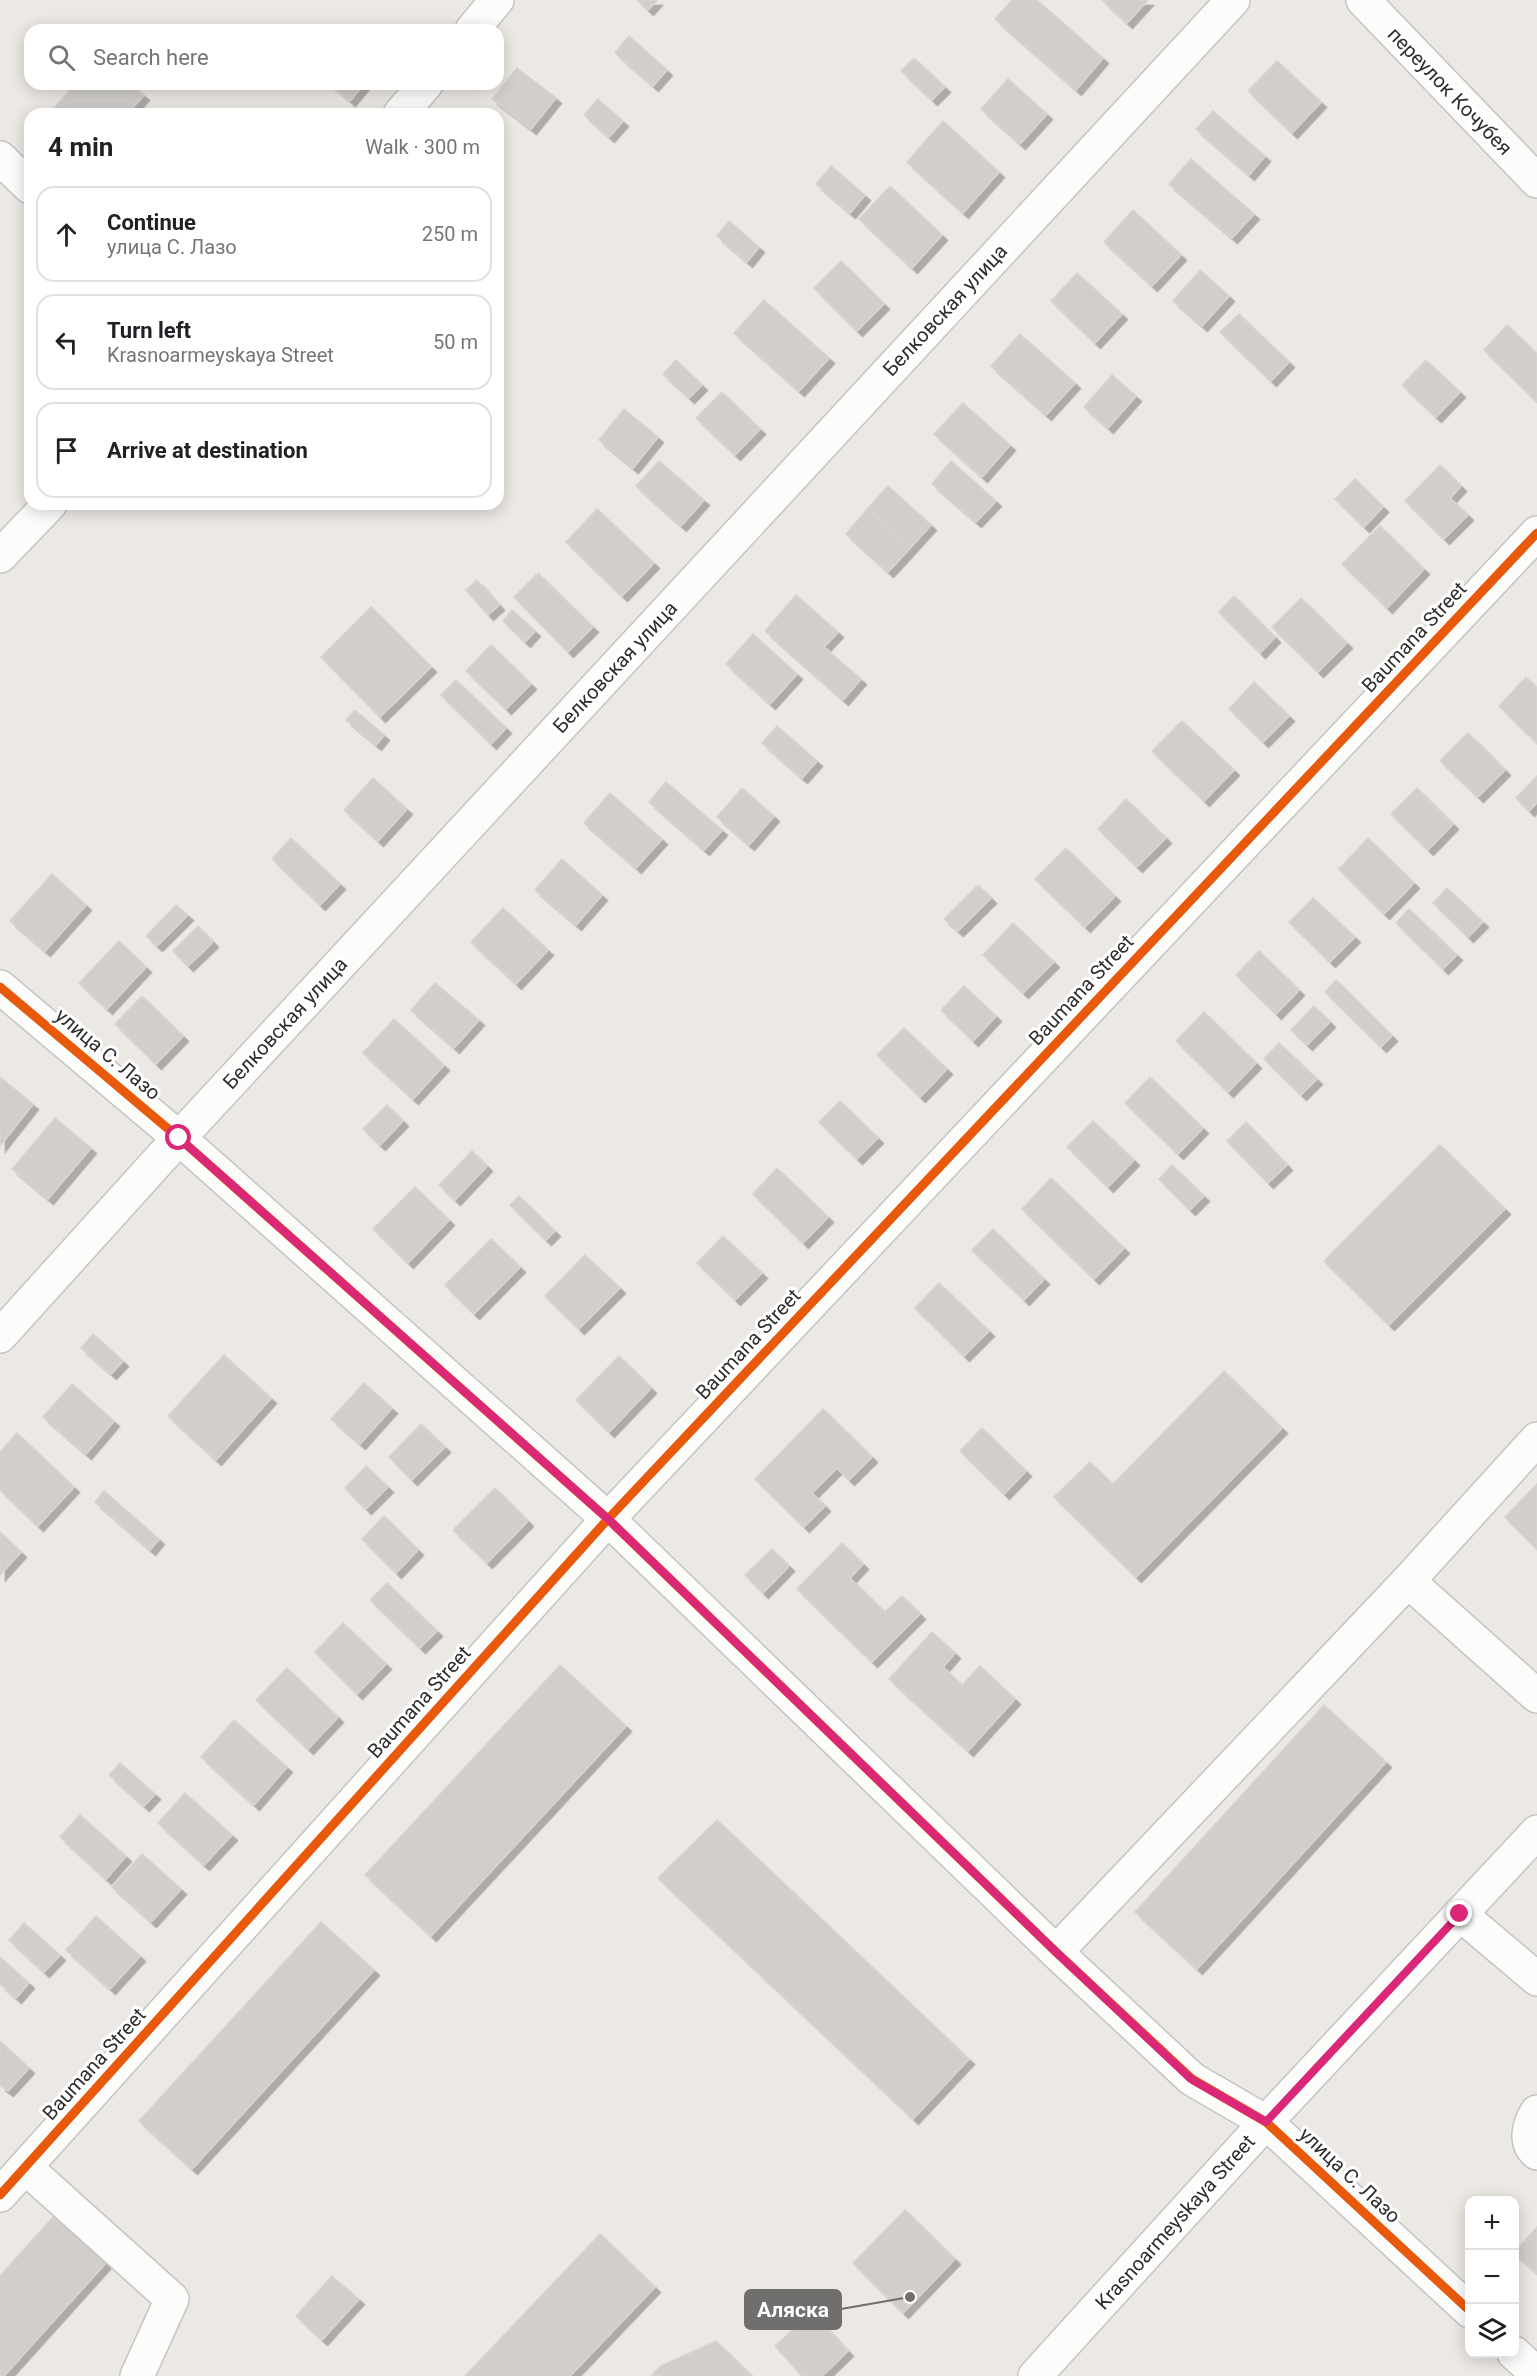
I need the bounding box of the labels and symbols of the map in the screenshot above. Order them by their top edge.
street label: переулок Кочубея [1383,22,1517,160]
street label: Белковская улица [878,239,1012,381]
street label: Baumana Street [1357,577,1471,697]
street label: Белковская улица [548,596,682,738]
street label: Baumana Street [1024,930,1138,1050]
street label: Белковская улица [218,952,352,1094]
street label: улица С. Лазо [51,1003,165,1105]
route start [165,1124,191,1150]
street label: Baumana Street [691,1284,805,1404]
street label: Baumana Street [362,1641,476,1763]
route end [1446,1900,1472,1926]
street label: Baumana Street [37,2003,151,2125]
street label: улица С. Лазо [1294,2122,1406,2228]
street label: Krasnoarmeyskaya Street [1090,2130,1260,2314]
callout: Аляска [745,2290,841,2329]
text: Аляска [757,2298,829,2322]

